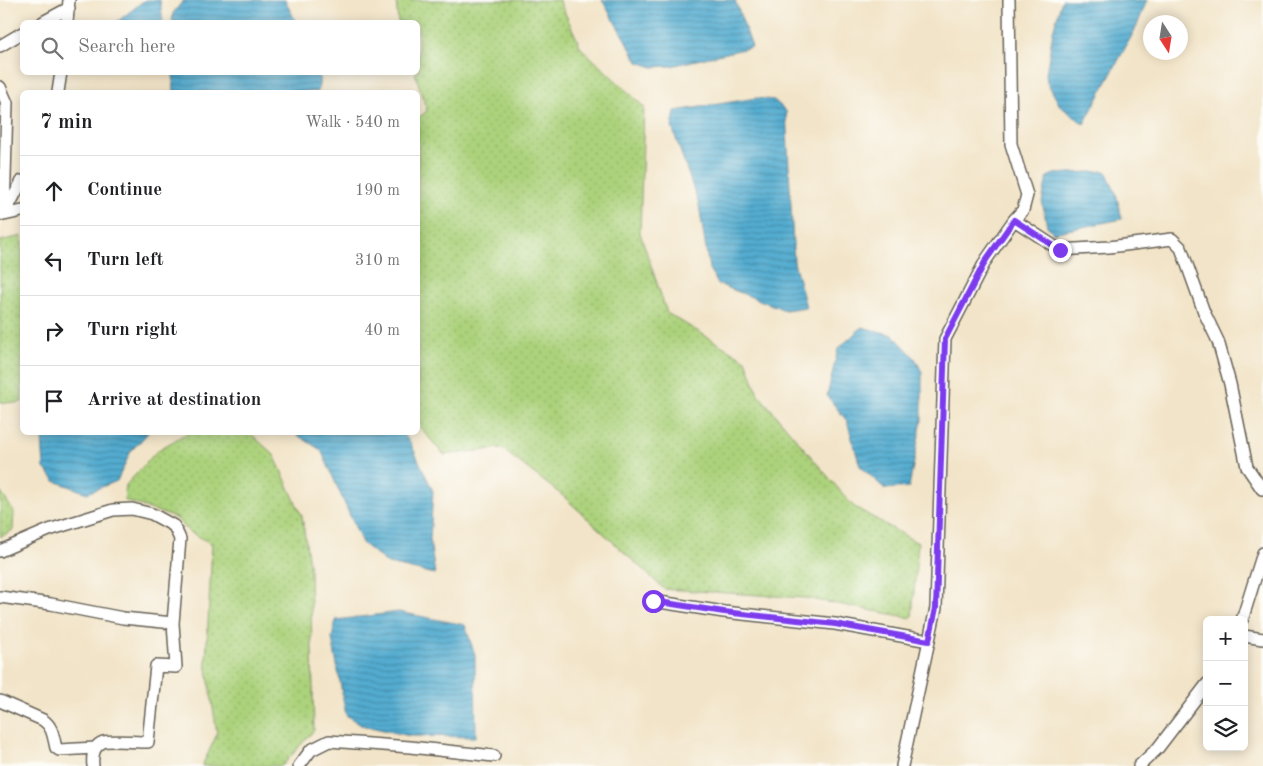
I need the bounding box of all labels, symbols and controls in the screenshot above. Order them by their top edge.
north arrow [1143,15,1188,60]
search box [20,20,420,75]
icon: search [38,34,66,62]
text: Search here [78,38,175,57]
text: 7 min [40,112,93,133]
text: Walk · 540 m [305,115,400,131]
icon: ahead [40,177,68,205]
text: Continue [87,181,162,200]
text: 190 m [355,183,400,199]
route end [1049,239,1072,262]
icon: left [40,247,68,275]
text: Turn left [87,251,164,270]
text: 310 m [355,253,400,269]
icon: right [40,317,68,345]
text: Turn right [87,321,177,340]
text: 40 m [364,323,400,339]
icon: arrive [40,387,68,415]
text: Arrive at destination [87,391,261,410]
route start [642,590,665,613]
map controls [1203,616,1248,751]
button: + [1203,616,1248,661]
button: − [1203,661,1248,706]
button: layers [1203,706,1248,751]

